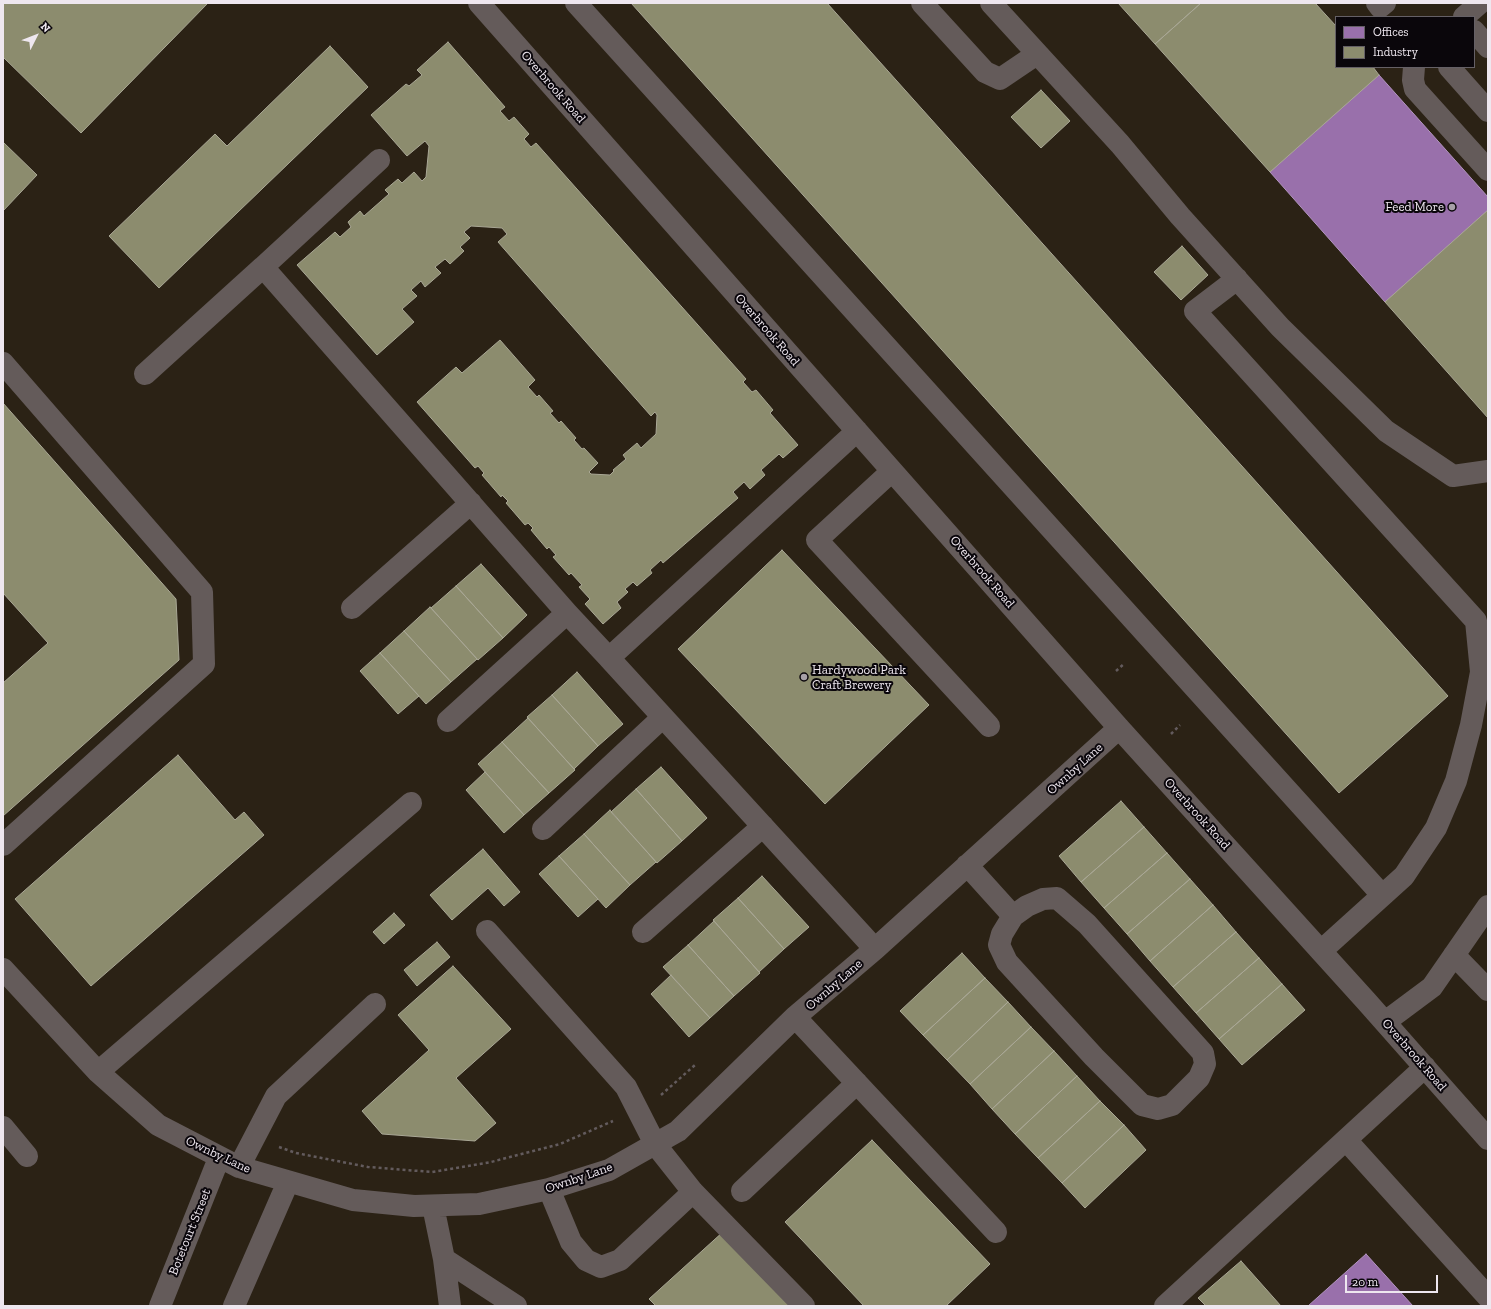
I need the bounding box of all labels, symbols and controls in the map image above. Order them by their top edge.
north arrow [16,16,56,56]
legend [1335,16,1475,68]
text: N [38,20,53,35]
text: Offices [1373,25,1409,39]
text: Industry [1373,45,1418,59]
street label: Overbrook Road [517,48,589,126]
place label: Feed More [1385,199,1444,215]
marker: Feed More [1447,202,1457,212]
street label: Overbrook Road [731,291,803,369]
street label: Overbrook Road [946,533,1018,611]
place label: Hardywood Park Craft Brewery [812,662,906,693]
marker: Hardywood Park Craft Brewery [799,672,809,682]
street label: Ownby Lane [1044,740,1106,798]
street label: Overbrook Road [1161,775,1233,853]
street label: Ownby Lane [802,956,866,1014]
street label: Overbrook Road [1378,1016,1450,1094]
street label: Ownby Lane [183,1133,253,1177]
street label: Ownby Lane [543,1159,615,1197]
street label: Botetourt Street [166,1187,214,1277]
scale bar [1347,1267,1440,1293]
text: 20 m [1352,1275,1378,1289]

